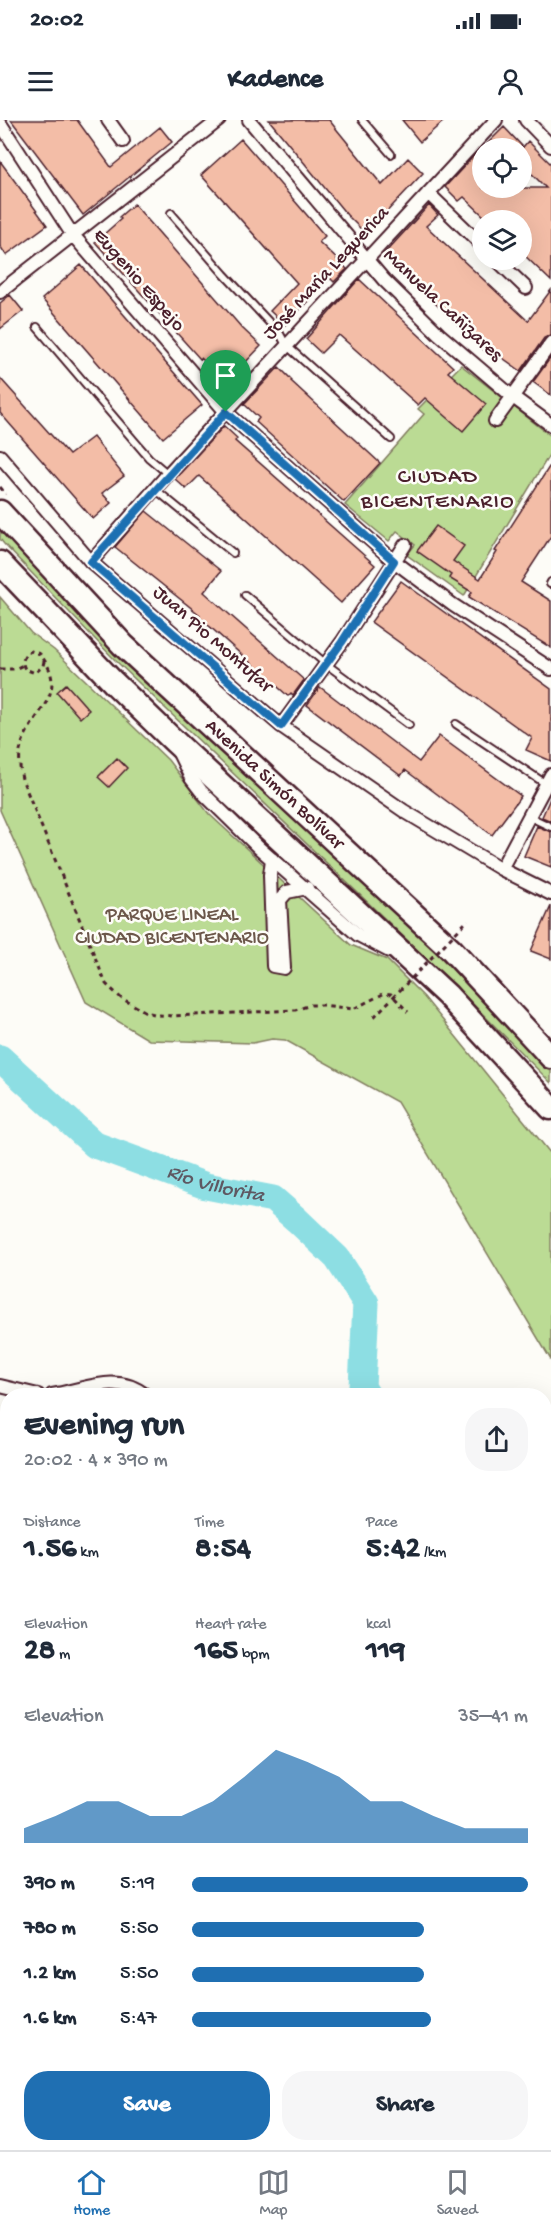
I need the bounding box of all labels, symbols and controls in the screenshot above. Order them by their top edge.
text: 20:02 [30,8,83,34]
icon: menu [24,65,57,98]
text: Kadence [228,65,323,97]
icon: person [494,65,527,98]
map controls [472,138,532,270]
button: locate [472,138,532,198]
street label: José Maria Lequerica [259,202,395,346]
button: layers [472,210,532,270]
street label: Eugenio Espejo [87,225,189,337]
street label: Manuela Cañizares [378,245,507,368]
pin [200,350,251,412]
icon: arrive [209,359,242,392]
district label: CIUDAD BICENTENARIO [360,465,515,516]
street label: Juan Pio Montufar [147,582,278,700]
street label: Avenida Simón Bolívar [200,715,350,856]
park label: PARQUE LINEAL CIUDAD BICENTENARIO [75,905,269,951]
water label: Río Villorita [163,1160,268,1210]
text: Evening run [24,1408,184,1446]
button: share [465,1408,528,1471]
text: 20:02 · 4 × 390 m [24,1450,168,1473]
text: Distance [24,1514,81,1533]
text: Time [195,1514,224,1533]
text: Pace [366,1514,397,1533]
text: 1.56 [24,1533,77,1568]
text: 8:54 [195,1533,251,1568]
text: 5:42 [366,1533,420,1568]
text: km [77,1544,99,1563]
text: /km [420,1544,446,1563]
text: Elevation [24,1616,88,1635]
text: Heart rate [195,1616,267,1635]
text: kcal [366,1616,391,1635]
text: 28 [24,1635,55,1670]
text: 165 [195,1635,238,1670]
text: 119 [366,1635,405,1670]
text: m [55,1646,70,1665]
text: bpm [238,1646,270,1665]
text: Elevation [24,1706,104,1729]
text: 35–41 m [458,1706,528,1729]
text: 390 m [24,1873,75,1896]
text: 5:19 [120,1873,155,1896]
text: 780 m [24,1918,76,1941]
text: 5:50 [120,1918,159,1941]
text: 1.2 km [24,1963,76,1986]
text: 5:50 [120,1963,159,1986]
text: 1.6 km [24,2008,76,2031]
text: 5:47 [120,2008,157,2031]
button: Save [24,2071,270,2140]
button: Share [282,2071,528,2140]
tab: Home [73,2166,110,2221]
tab: Map [257,2166,290,2221]
tab: Saved [437,2166,478,2221]

